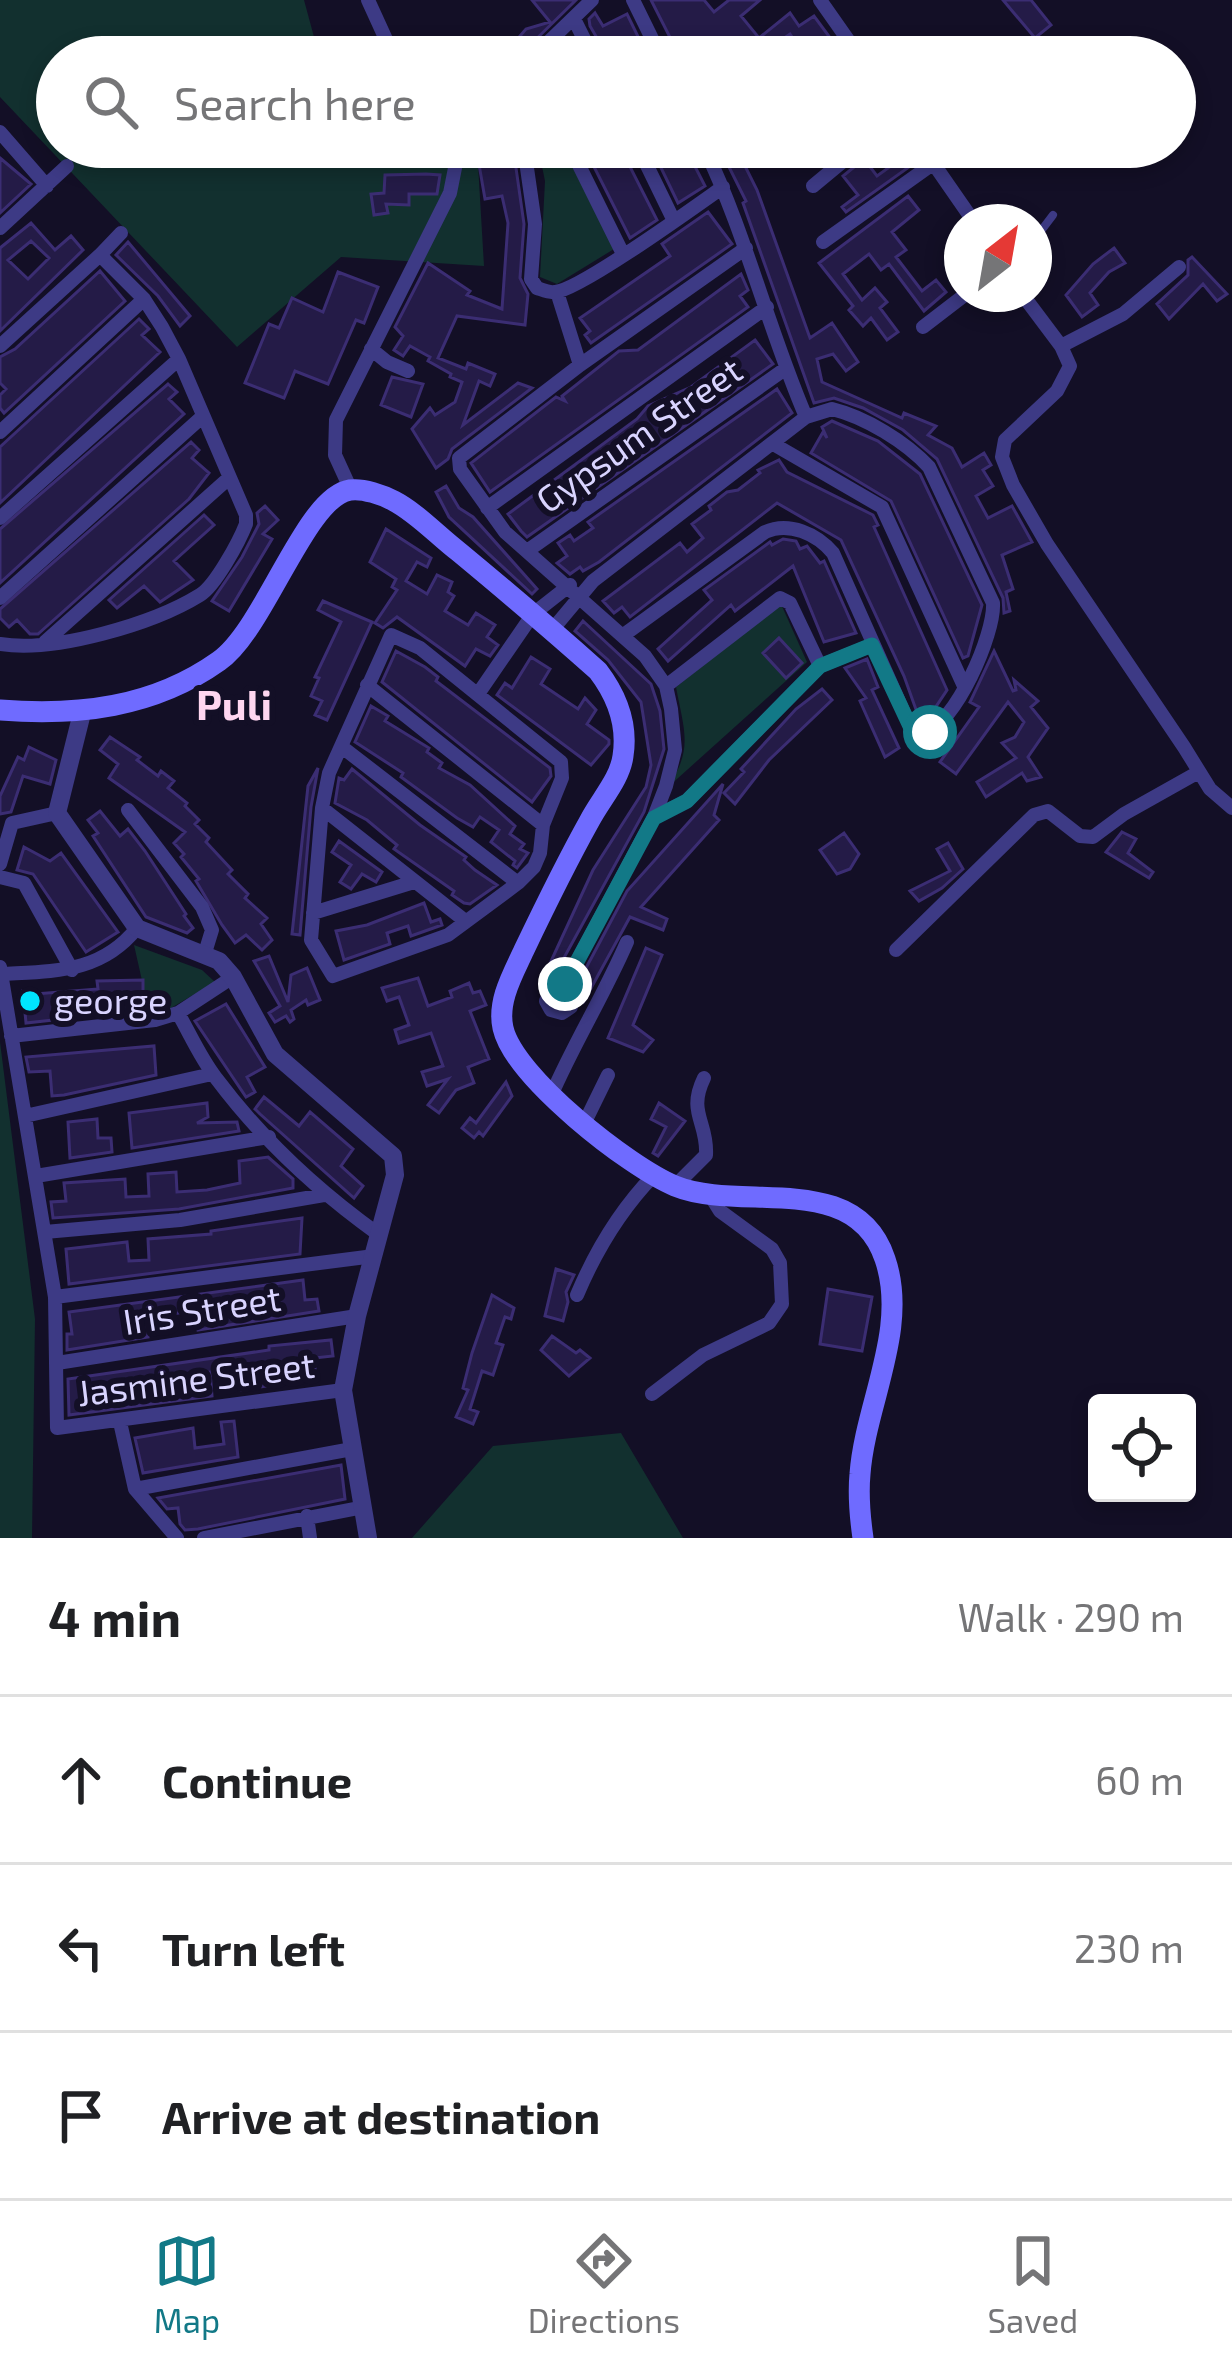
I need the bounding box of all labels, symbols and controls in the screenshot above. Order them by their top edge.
search box [36,36,1196,168]
icon: search [78,69,144,135]
text: Search here [174,75,416,129]
north arrow [944,204,1052,312]
street label: Gypsum Street [527,347,749,520]
district label: Puli [196,678,272,728]
route start [903,705,957,759]
route end [538,957,592,1011]
place label: george [54,978,167,1021]
marker: george [17,988,43,1014]
street label: Iris Street [120,1275,284,1342]
street label: Jasmine Street [75,1342,317,1413]
map controls [1088,1394,1196,1502]
button: locate [1088,1394,1196,1502]
text: 4 min [48,1586,181,1647]
text: Walk · 290 m [958,1593,1184,1640]
icon: ahead [48,1747,114,1813]
text: Continue [162,1753,352,1807]
text: 60 m [1095,1756,1184,1803]
icon: left [48,1915,114,1981]
text: Turn left [162,1921,345,1975]
text: 230 m [1074,1924,1184,1971]
icon: arrive [48,2083,114,2149]
text: Arrive at destination [162,2089,600,2143]
tab: Map [154,2228,220,2340]
tab: Directions [528,2228,680,2340]
tab: Saved [988,2228,1078,2340]

